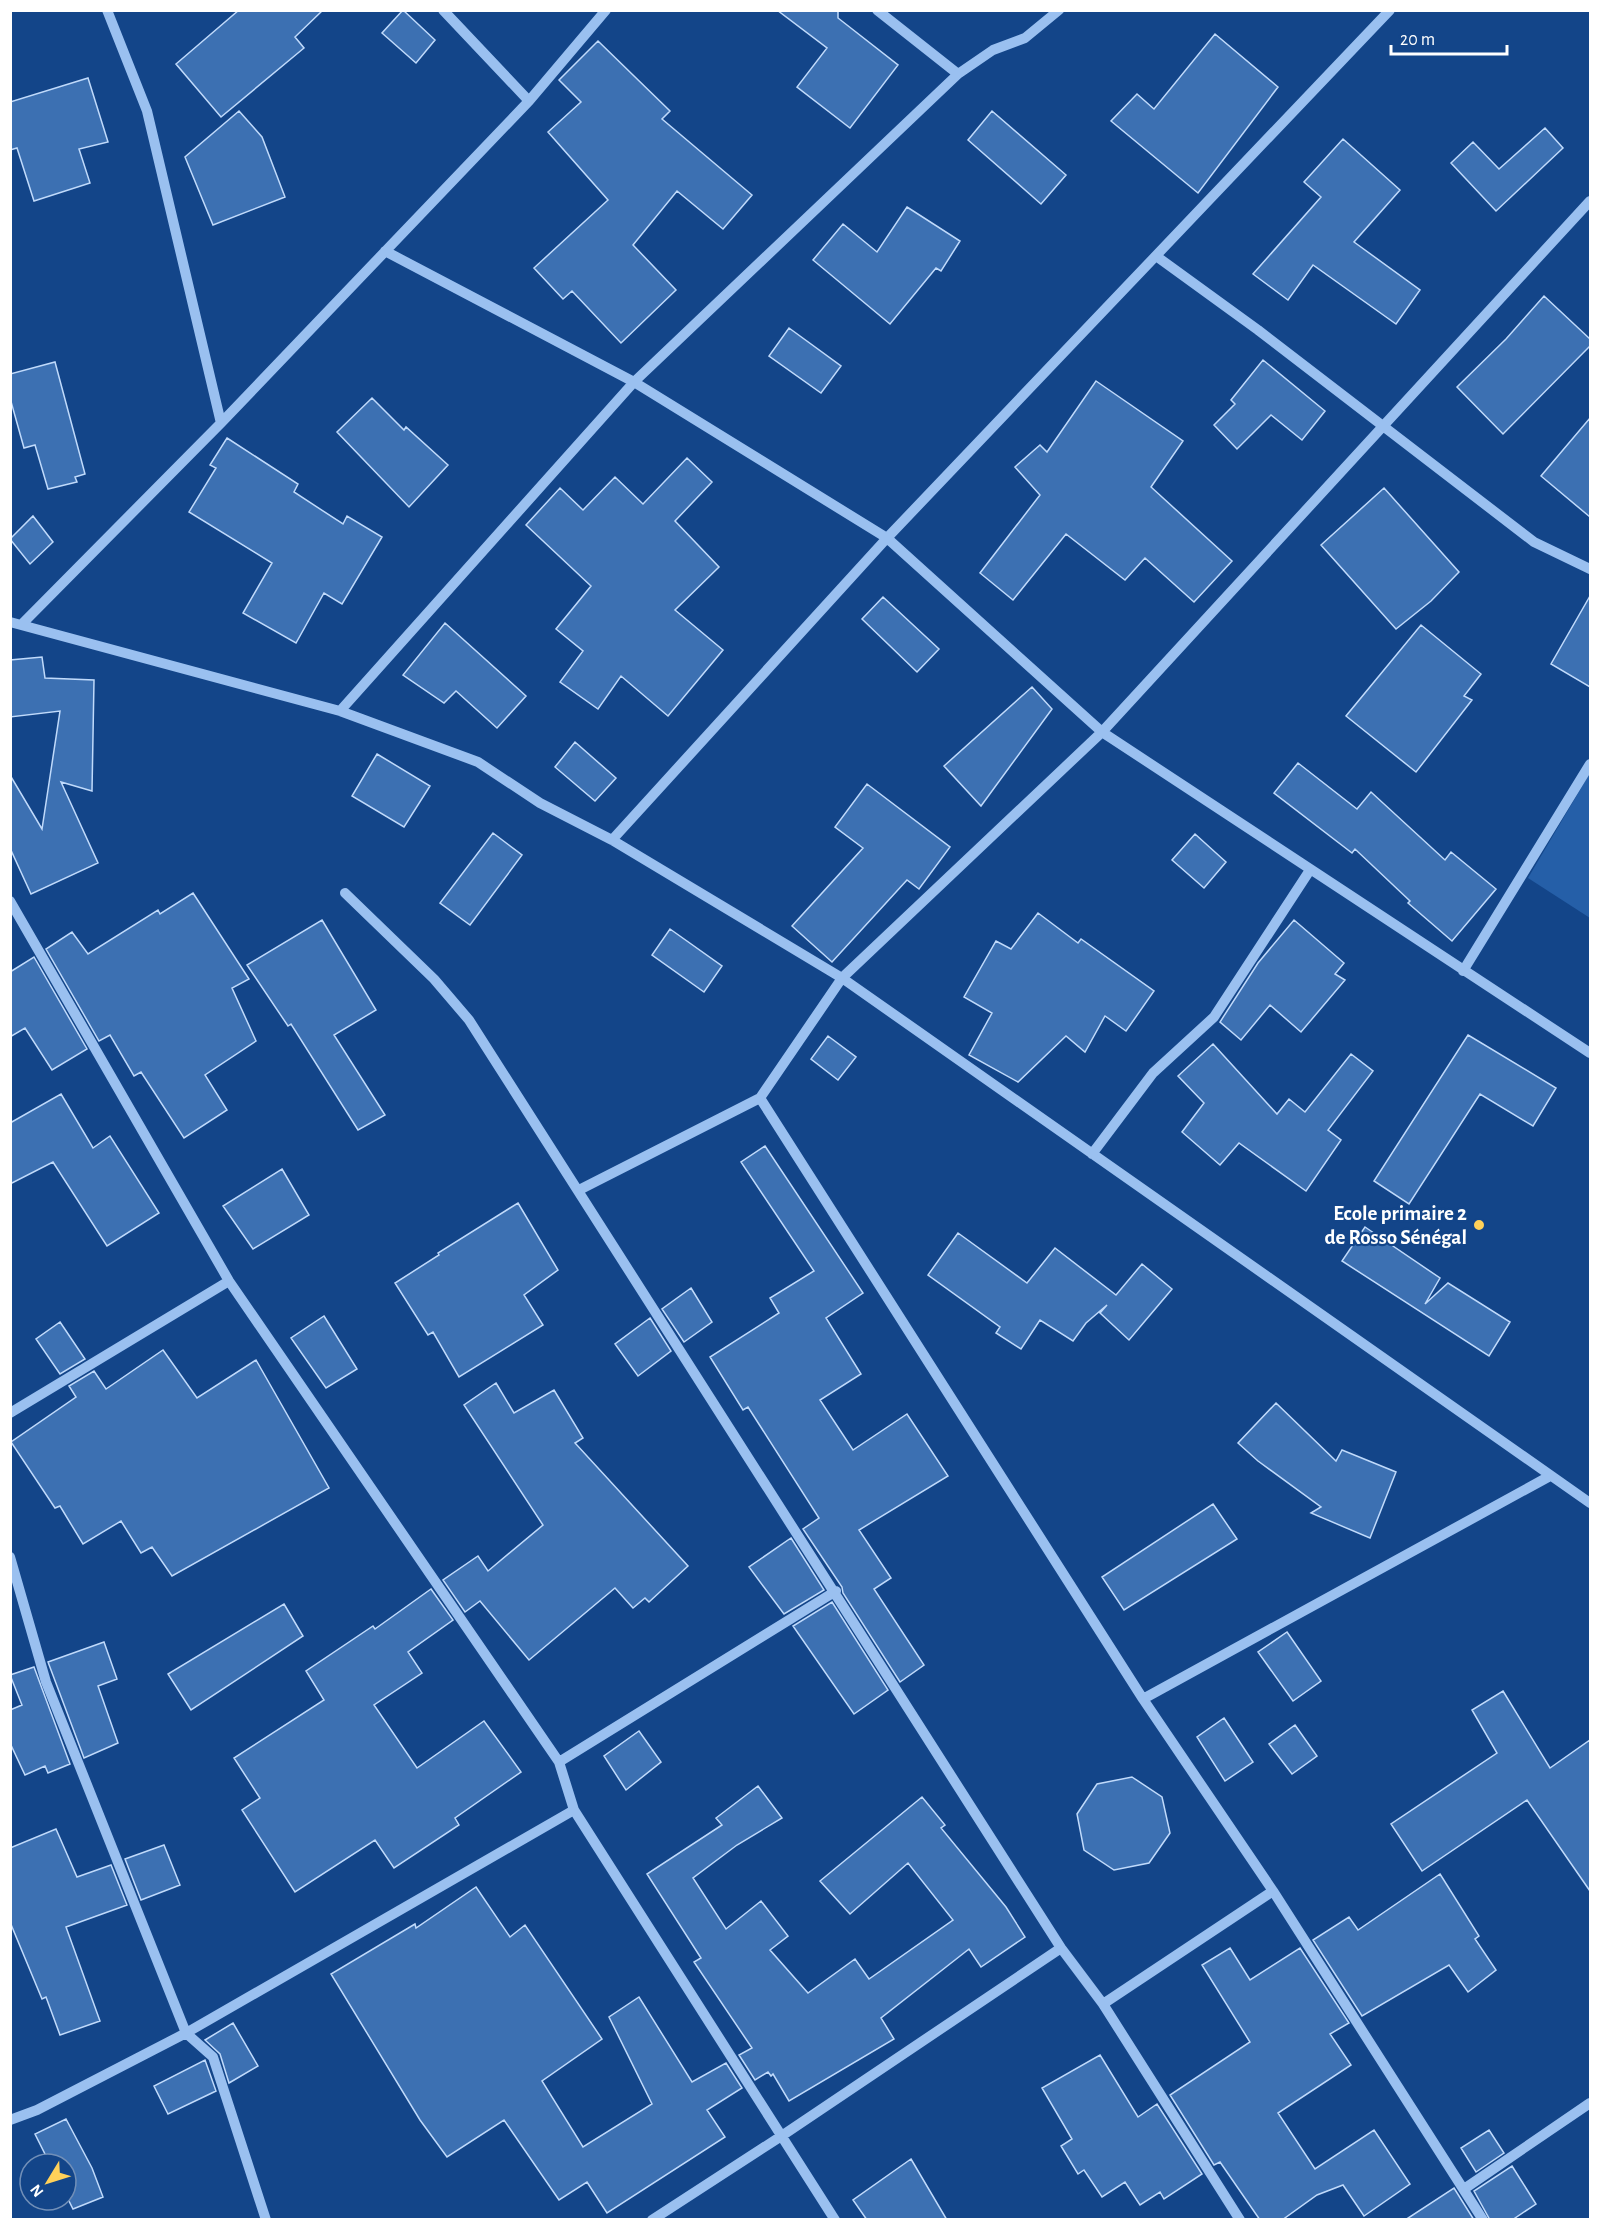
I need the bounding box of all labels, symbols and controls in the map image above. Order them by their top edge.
scale bar [1391,18,1506,56]
text: 20 m [1400,31,1435,49]
place label: Ecole primaire 2 de Rosso Sénégal [1324,1203,1467,1248]
marker: Ecole primaire 2 de Rosso Sénégal [1472,1218,1486,1232]
north arrow [18,2152,78,2212]
text: N [27,2181,47,2200]

